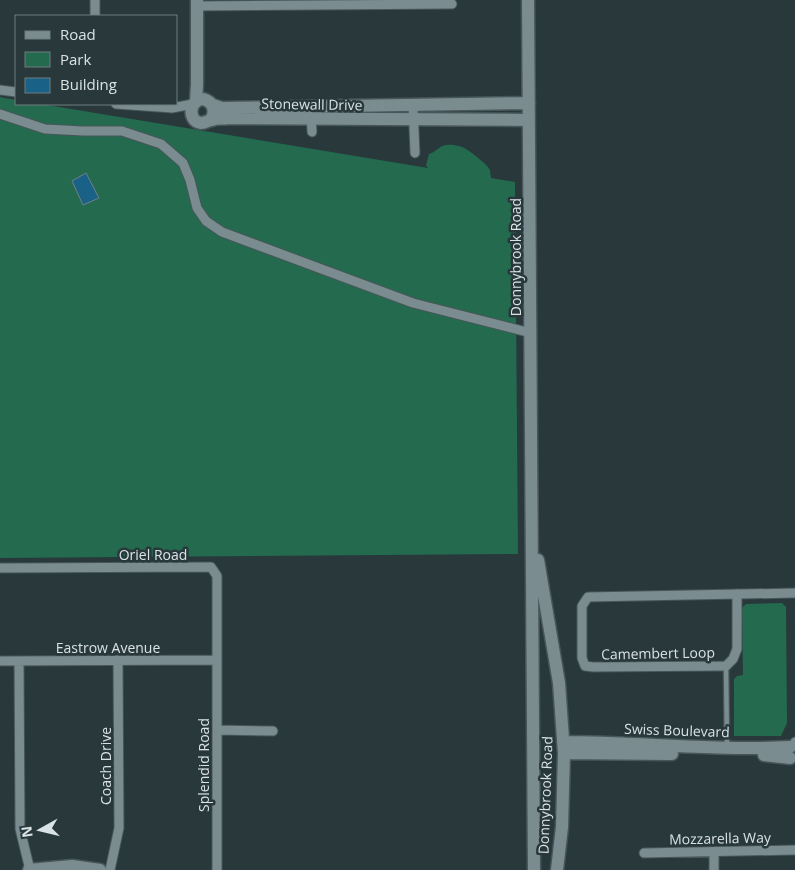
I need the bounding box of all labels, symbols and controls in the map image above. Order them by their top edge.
legend [15,15,178,105]
text: Road [60,24,96,44]
text: Park [60,49,91,69]
text: Building [60,74,117,94]
street label: Stonewall Drive [261,94,363,114]
street label: Donnybrook Road [506,198,525,316]
street label: Oriel Road [119,545,187,564]
street label: Eastrow Avenue [56,638,160,657]
street label: Camembert Loop [601,643,715,663]
street label: Splendid Road [194,718,213,812]
street label: Swiss Boulevard [624,719,730,741]
street label: Coach Drive [96,727,115,805]
street label: Donnybrook Road [533,736,557,854]
north arrow [15,805,65,855]
text: N [16,825,37,839]
street label: Mozzarella Way [669,828,772,848]

